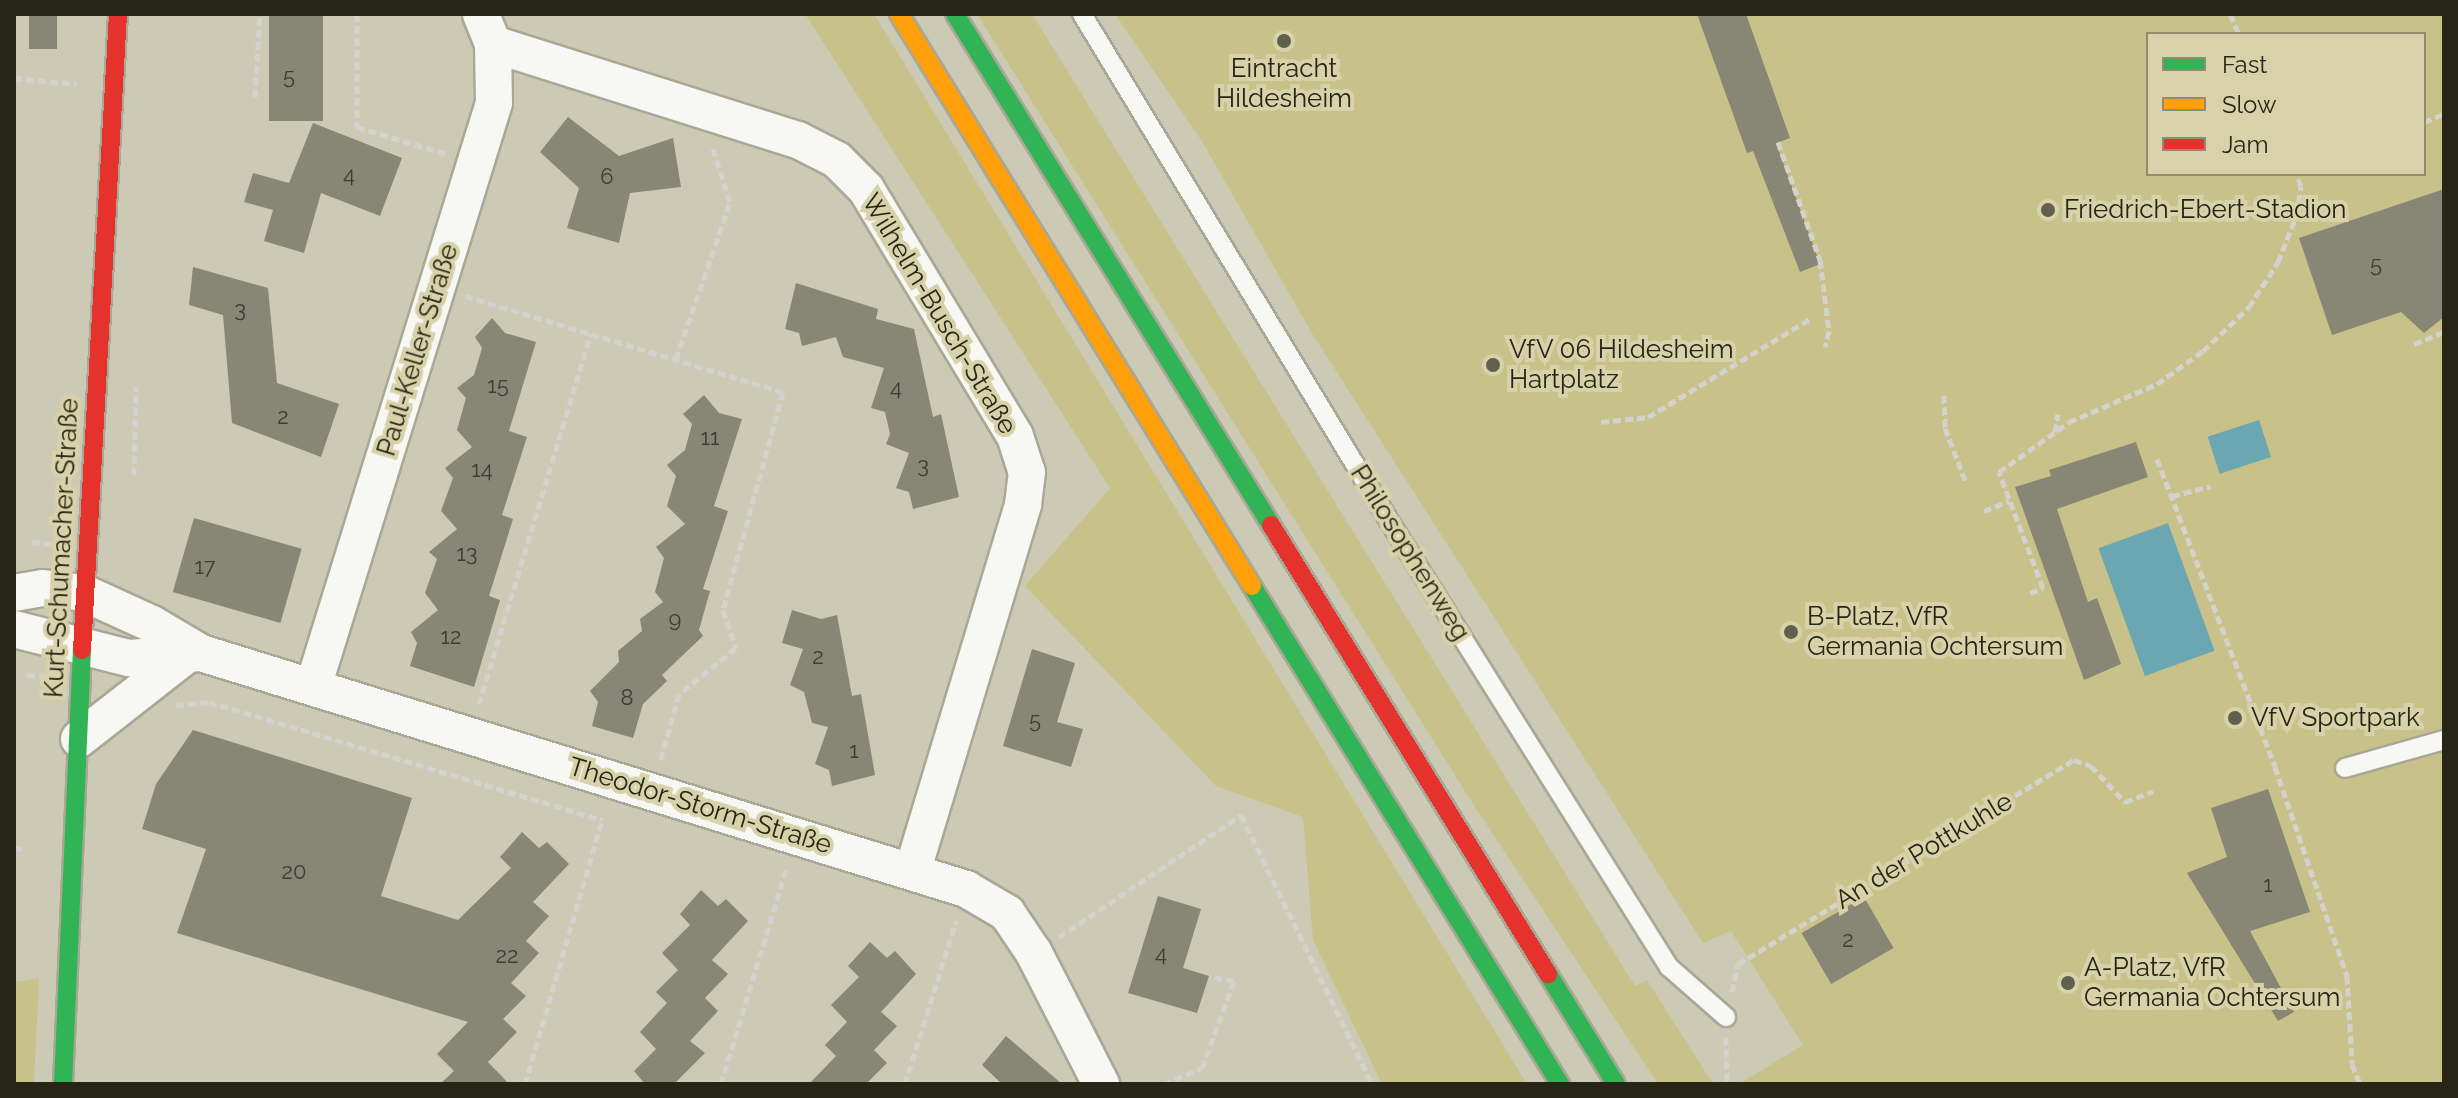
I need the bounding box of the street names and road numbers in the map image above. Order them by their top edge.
street label: Wilhelm-Busch-Straße [855,188,1023,440]
street label: Paul-Keller-Straße [371,240,465,460]
street label: Kurt-Schumacher-Straße [39,397,85,699]
street label: Philosophenweg [1344,460,1476,646]
street label: Theodor-Storm-Straße [565,751,835,861]
street label: An der Pottkuhle [1829,786,2019,916]

